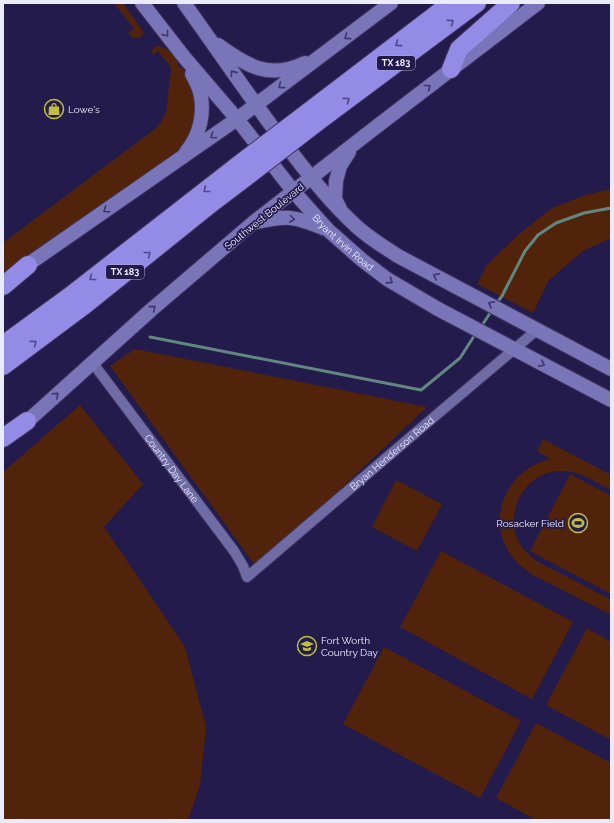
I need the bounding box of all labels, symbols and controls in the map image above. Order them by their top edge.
one-way arrow [447,19,454,27]
one-way arrow [161,29,168,36]
one-way arrow [344,32,351,40]
one-way arrow [396,39,403,46]
road number: TX 183 [377,56,415,70]
one-way arrow [230,70,238,77]
one-way arrow [279,81,286,88]
one-way arrow [423,85,430,92]
one-way arrow [342,97,349,104]
shop icon: Lowe's [43,98,65,120]
place label: Lowe's [68,104,100,115]
one-way arrow [210,131,217,139]
street label: Southwest Boulevard [222,181,306,252]
one-way arrow [204,185,211,192]
one-way arrow [103,205,110,213]
street label: Bryant Irvin Road [310,212,376,273]
one-way arrow [288,214,295,223]
one-way arrow [143,252,150,259]
road number: TX 183 [106,265,144,279]
one-way arrow [90,273,97,280]
one-way arrow [432,273,440,280]
one-way arrow [386,276,393,283]
one-way arrow [487,302,495,309]
one-way arrow [148,306,155,313]
one-way arrow [30,340,37,347]
one-way arrow [538,359,545,366]
one-way arrow [51,392,59,400]
street label: Bryan Henderson Road [348,415,436,493]
street label: Country Day Lane [142,432,201,505]
sports icon: Rosacker Field [567,512,589,534]
place label: Rosacker Field [496,518,564,529]
school or university icon: Fort Worth Country Day [296,635,318,657]
place label: Fort Worth Country Day [321,635,378,658]

